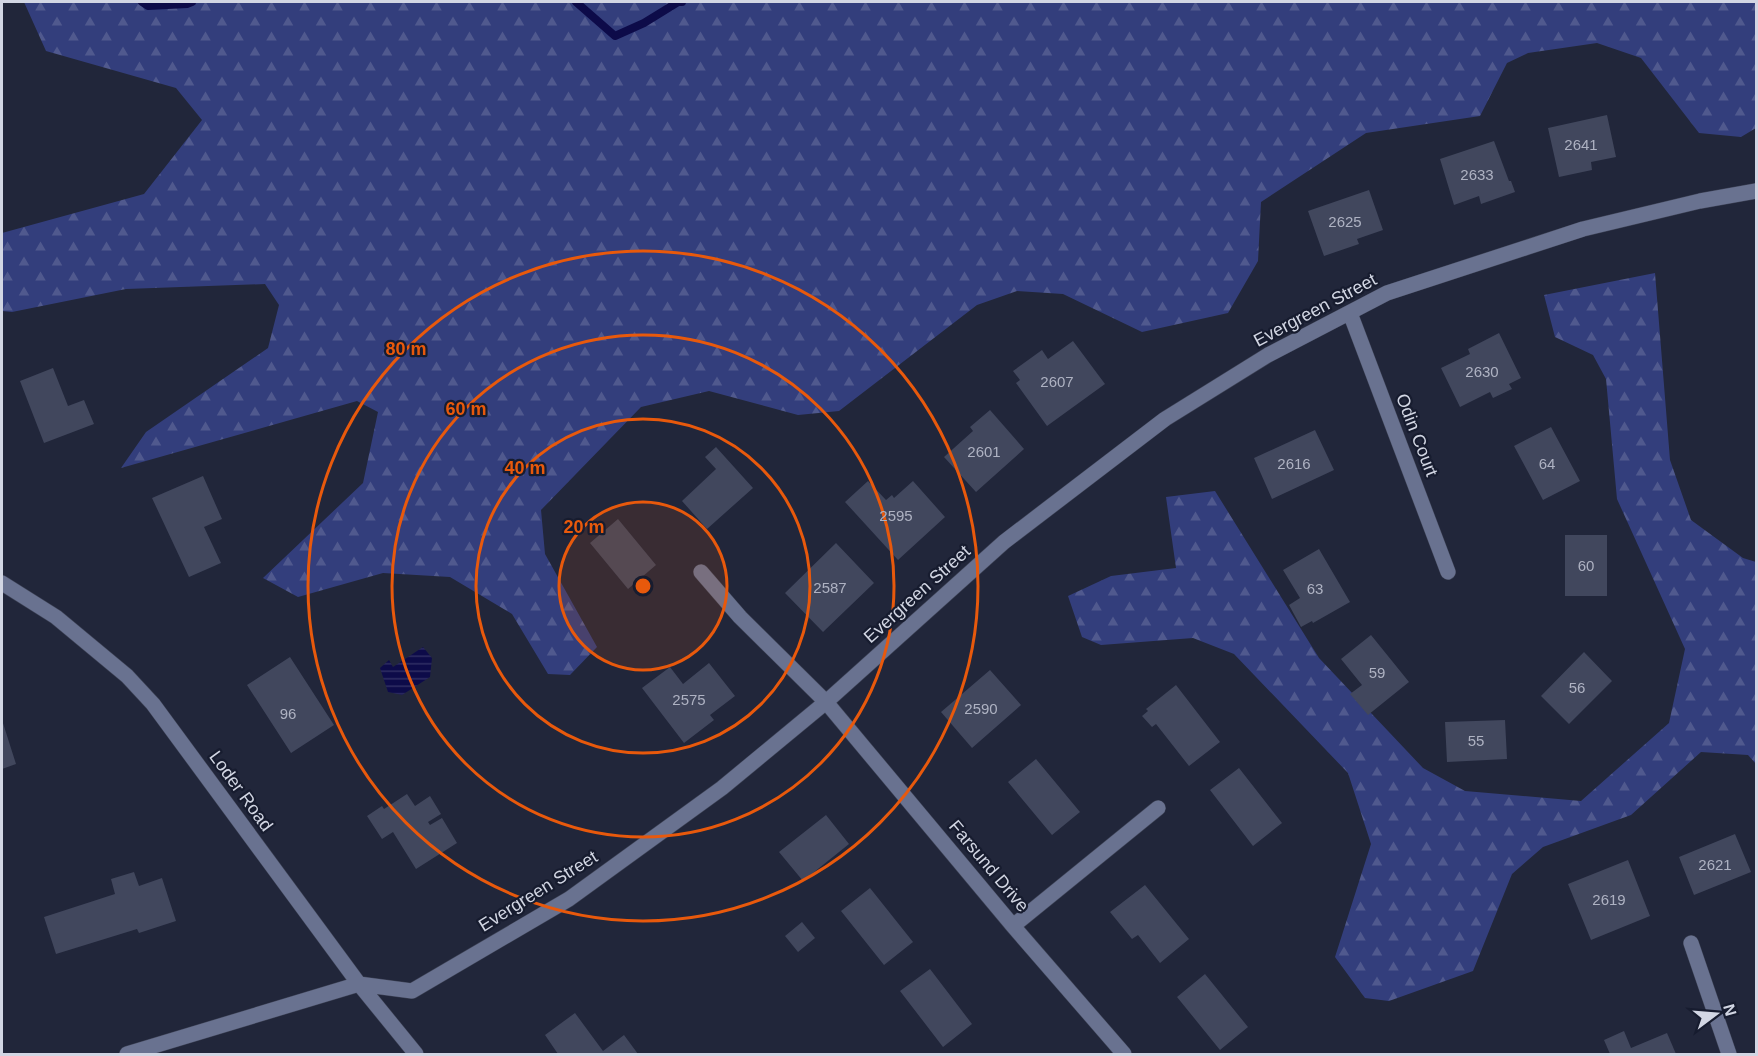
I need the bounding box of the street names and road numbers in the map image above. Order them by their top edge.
street label: Evergreen Street [1250,269,1380,351]
street label: Odin Court [1392,391,1442,479]
street label: Evergreen Street [860,541,974,647]
street label: Loder Road [205,747,277,835]
street label: Farsund Drive [945,816,1033,916]
street label: Evergreen Street [475,846,601,936]

